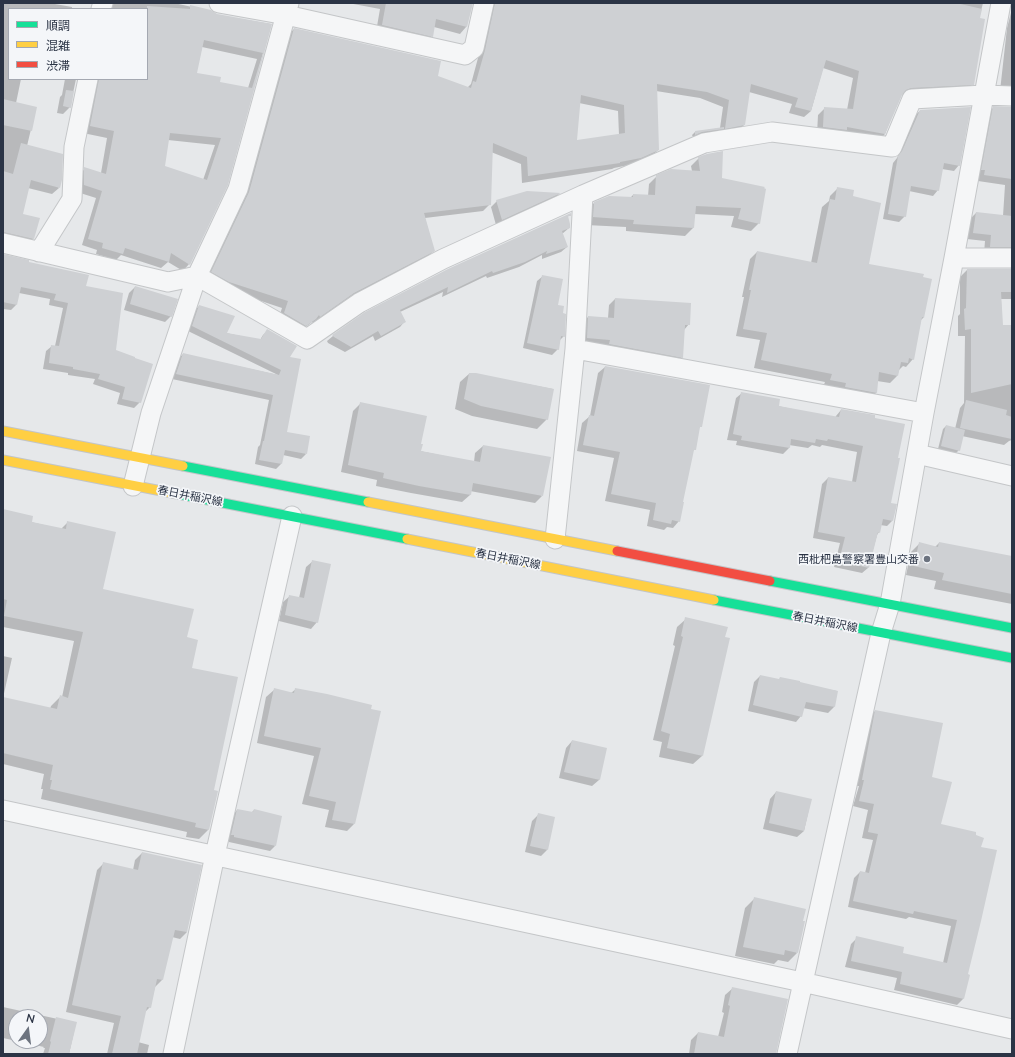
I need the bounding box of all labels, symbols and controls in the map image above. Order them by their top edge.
legend [8,8,148,80]
text: 順調 [46,18,70,33]
text: 混雑 [46,38,70,53]
text: 渋滞 [46,58,70,73]
street label: 春日井稲沢線 [156,483,224,509]
street label: 春日井稲沢線 [474,546,542,572]
place label: 西枇杷島警察署豊山交番 [798,552,919,566]
marker: 西枇杷島警察署豊山交番 [922,554,932,564]
street label: 春日井稲沢線 [791,609,859,635]
north arrow [8,1009,48,1049]
text: N [25,1011,36,1025]

